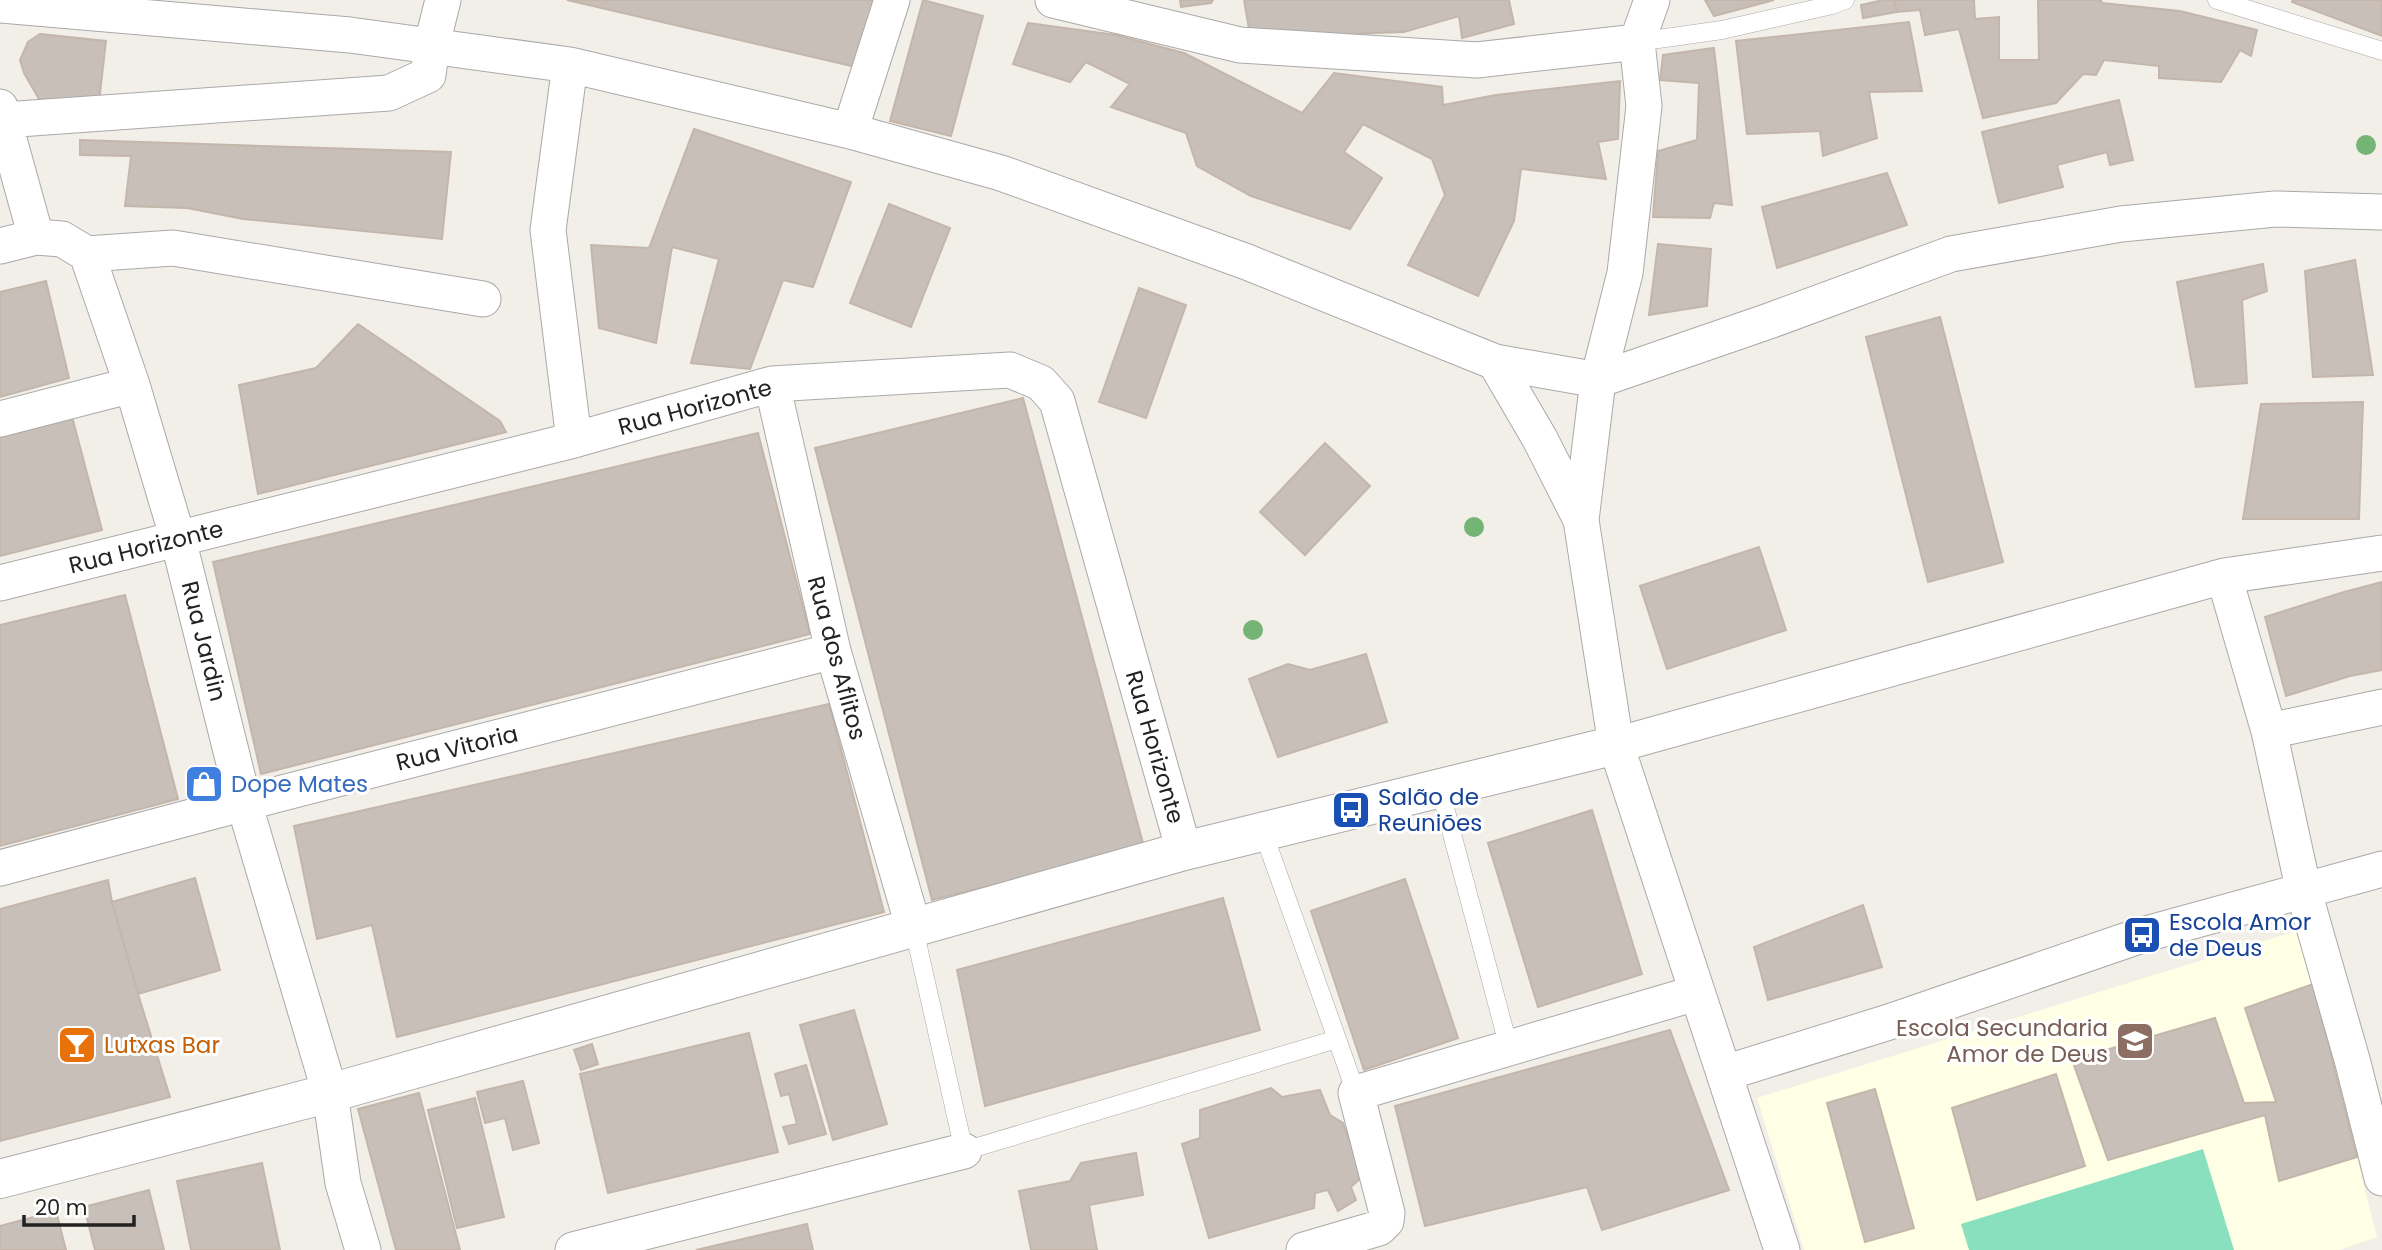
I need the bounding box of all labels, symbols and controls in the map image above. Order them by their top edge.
street label: Rua Horizonte [615,371,775,443]
street label: Rua Horizonte [66,512,226,582]
street label: Rua dos Aflitos [800,573,874,743]
street label: Rua Jardin [174,578,234,704]
street label: Rua Horizonte [1118,667,1192,827]
street label: Rua Vitoria [393,717,521,779]
shop icon: Dope Mates [183,763,225,805]
place label: Dope Mates [231,768,368,800]
place label: Salão de Reuniões [1378,781,1482,839]
bus stop icon: Salão de Reuniões [1330,789,1372,831]
place label: Escola Amor de Deus [2169,906,2311,964]
bus stop icon: Escola Amor de Deus [2121,914,2163,956]
place label: Escola Secundaria Amor de Deus [1896,1012,2108,1070]
school or university icon: Escola Secundaria Amor de Deus [2114,1020,2156,1062]
bar icon: Lutxas Bar [56,1024,98,1066]
place label: Lutxas Bar [104,1029,220,1061]
scale bar [24,1184,135,1228]
text: 20 m [35,1193,88,1222]

